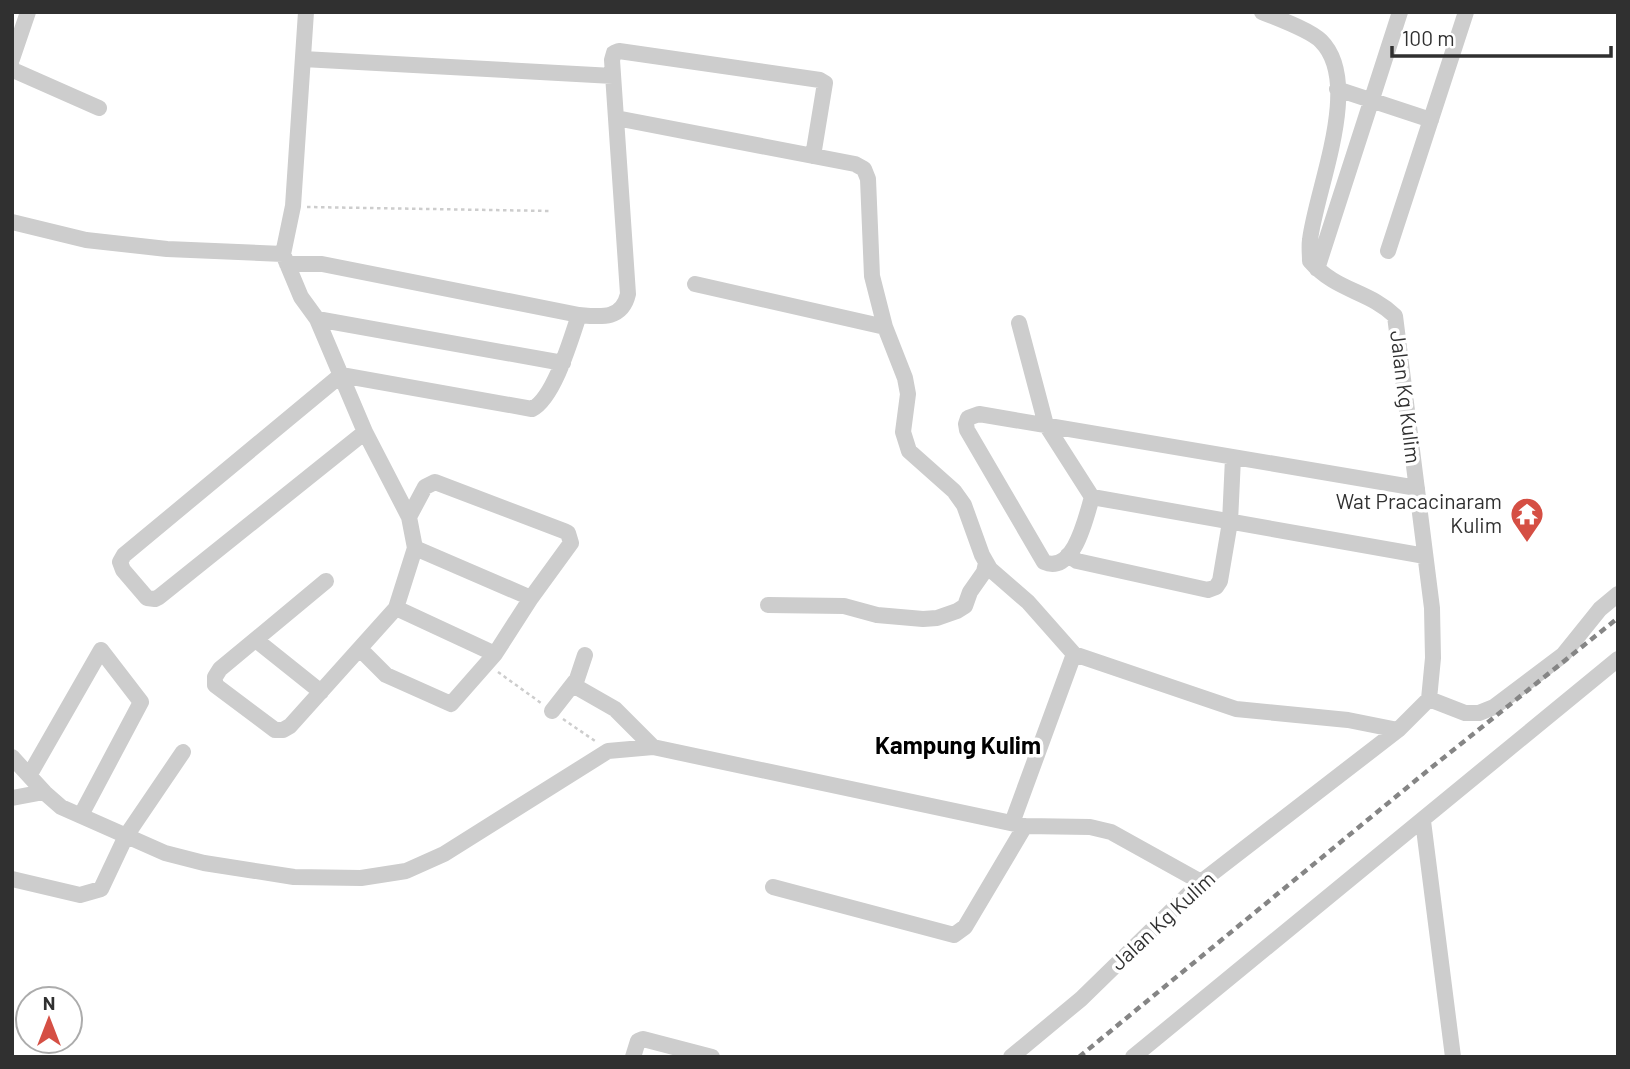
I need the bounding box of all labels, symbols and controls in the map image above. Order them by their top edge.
scale bar [1392,14,1611,58]
text: 100 m [1402,25,1455,50]
street label: Jalan Kg Kulim [1386,329,1427,465]
place label: Wat Pracacinaram Kulim [1336,488,1502,537]
temple icon: Wat Pracacinaram Kulim [1508,495,1546,544]
district label: Kampung Kulim [875,730,1041,759]
street label: Jalan Kg Kulim [1105,865,1219,975]
north arrow [14,985,84,1055]
text: N [43,991,55,1014]

